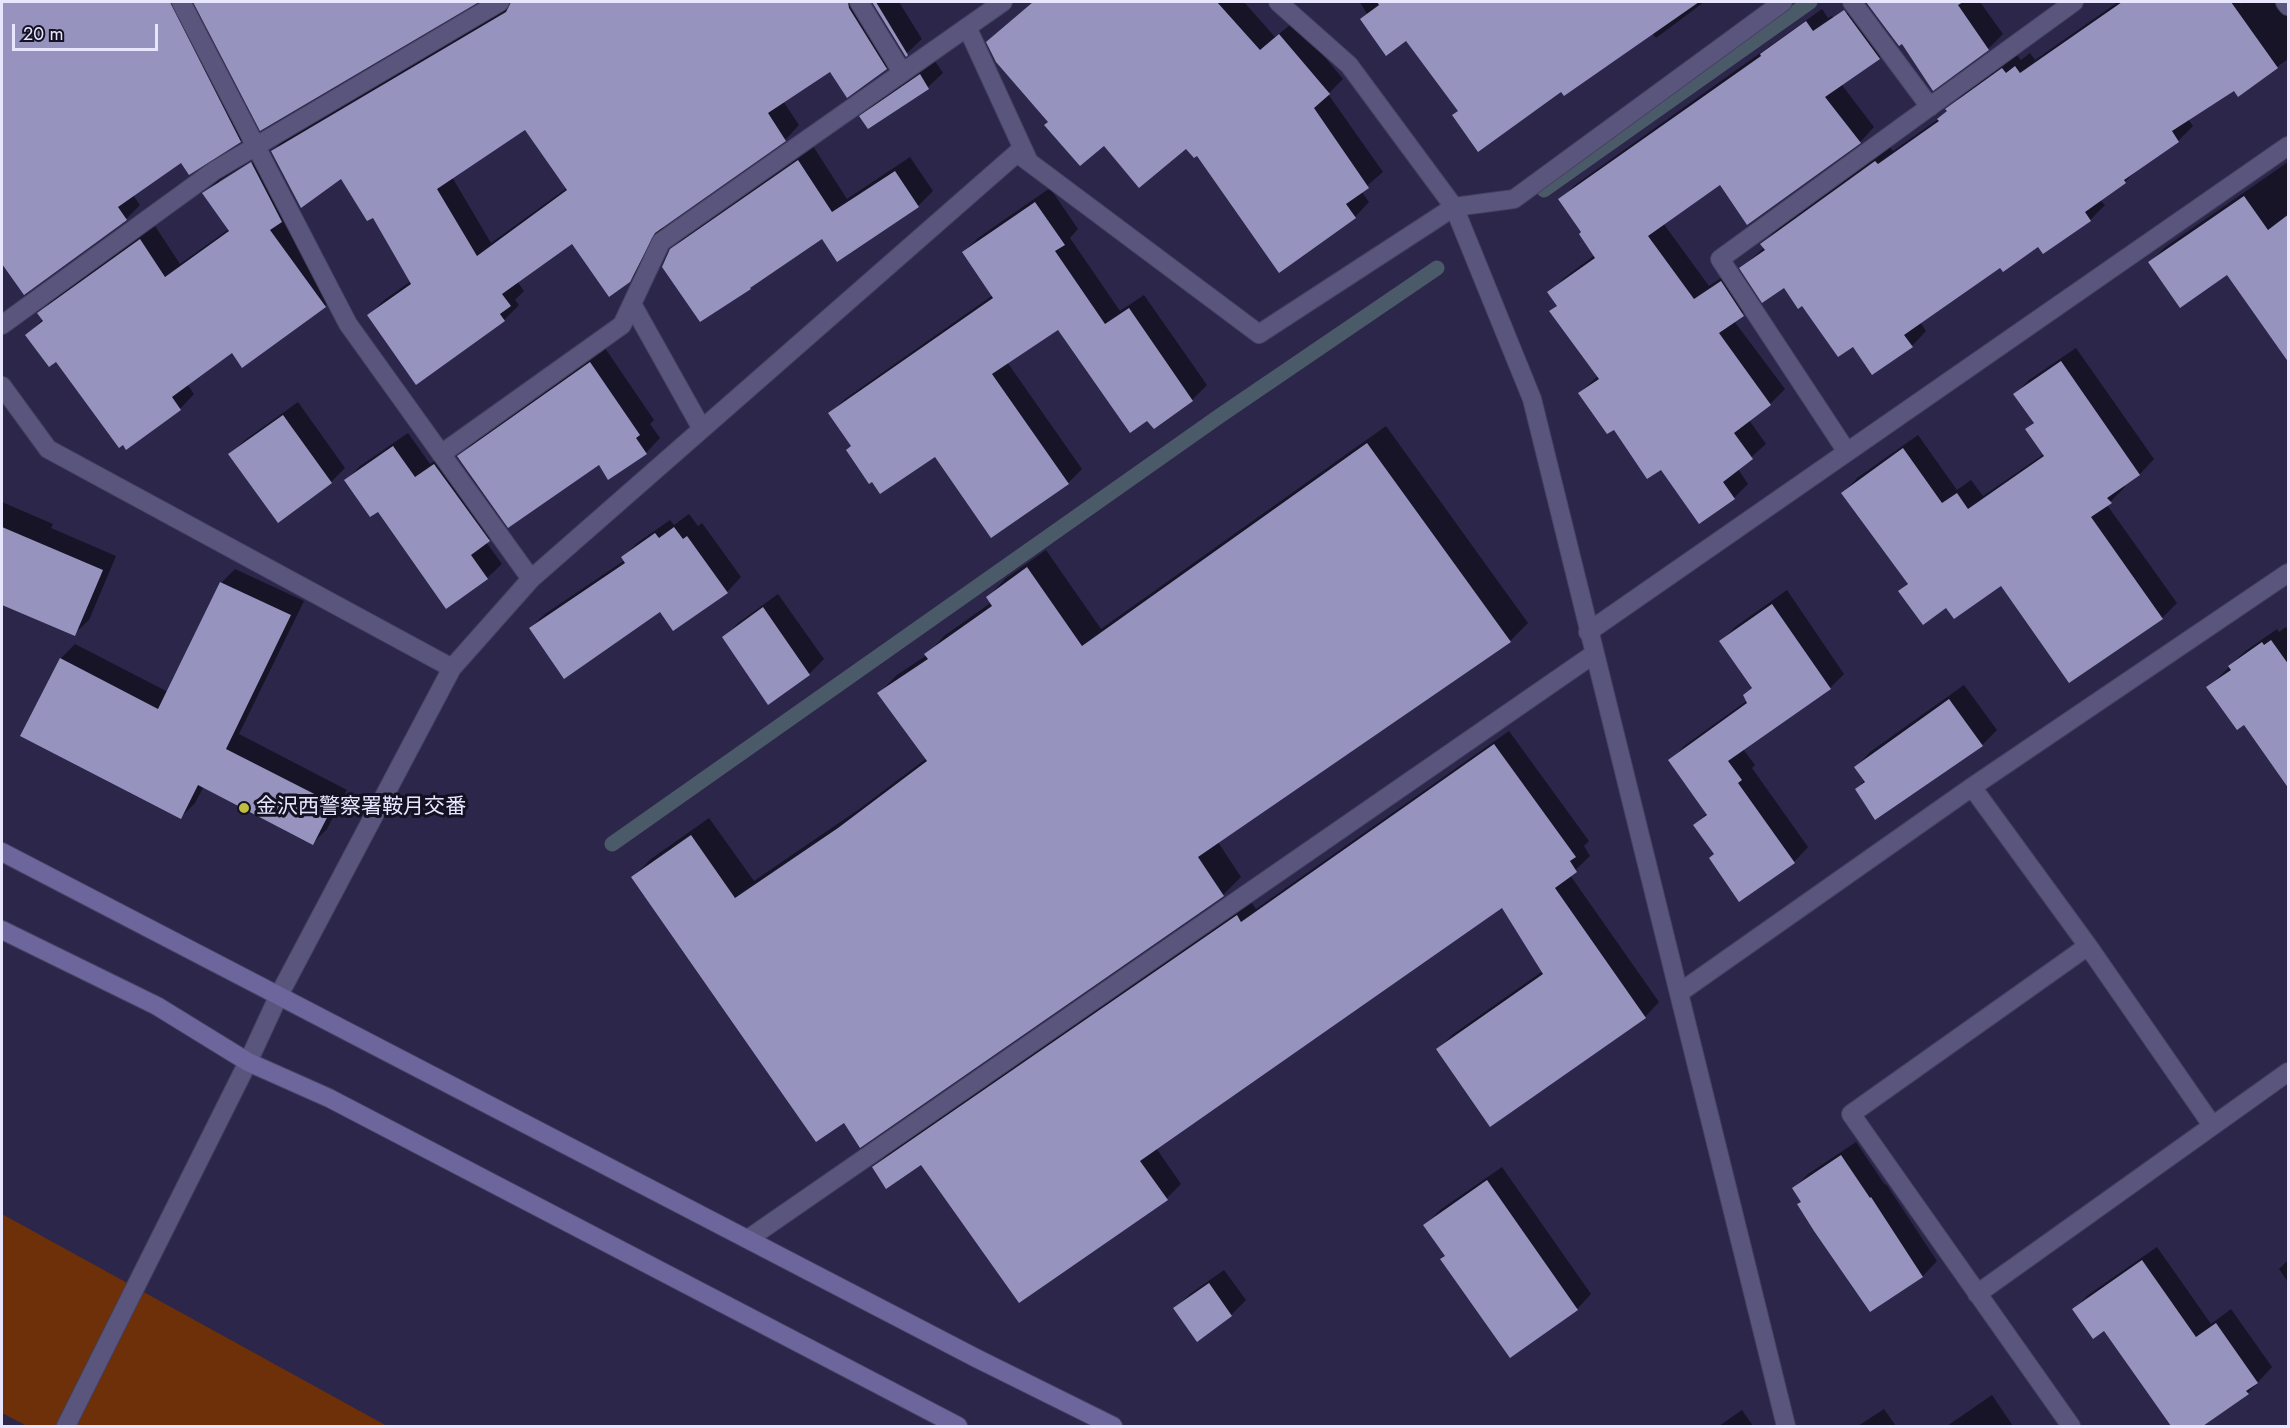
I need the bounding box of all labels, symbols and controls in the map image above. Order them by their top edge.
scale bar [15,12,160,50]
text: 20 m [23,21,63,47]
place label: 金沢西警察署鞍月交番 [256,795,466,821]
marker: 金沢西警察署鞍月交番 [237,801,251,815]

